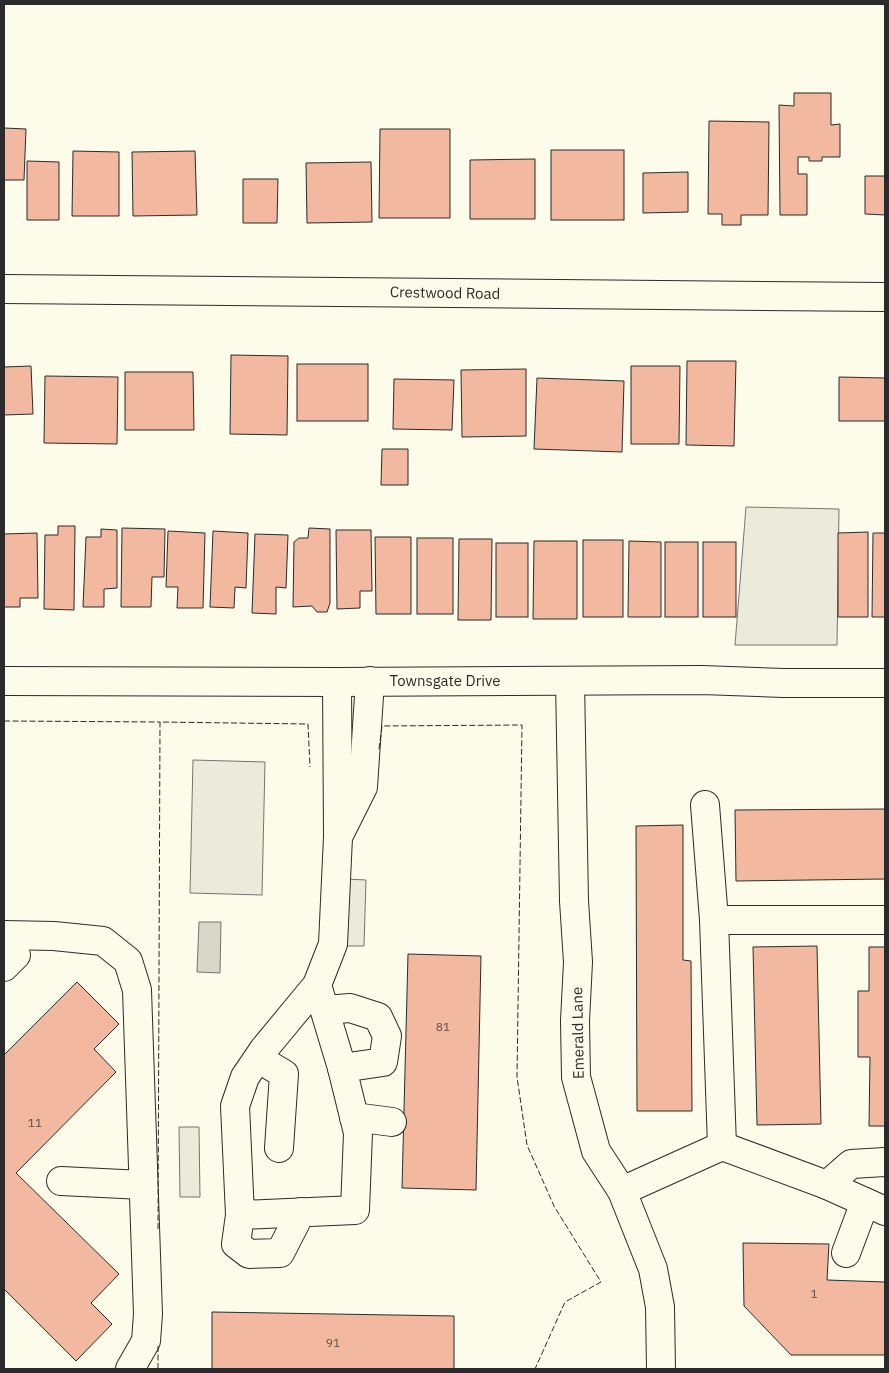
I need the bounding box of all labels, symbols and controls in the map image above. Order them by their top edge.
street label: Crestwood Road [390,282,500,303]
street label: Townsgate Drive [390,671,500,690]
street label: Emerald Lane [567,987,588,1079]
house number: 81 [436,1019,450,1034]
house number: 11 [28,1115,42,1130]
house number: 1 [810,1286,818,1301]
house number: 91 [326,1335,340,1350]

